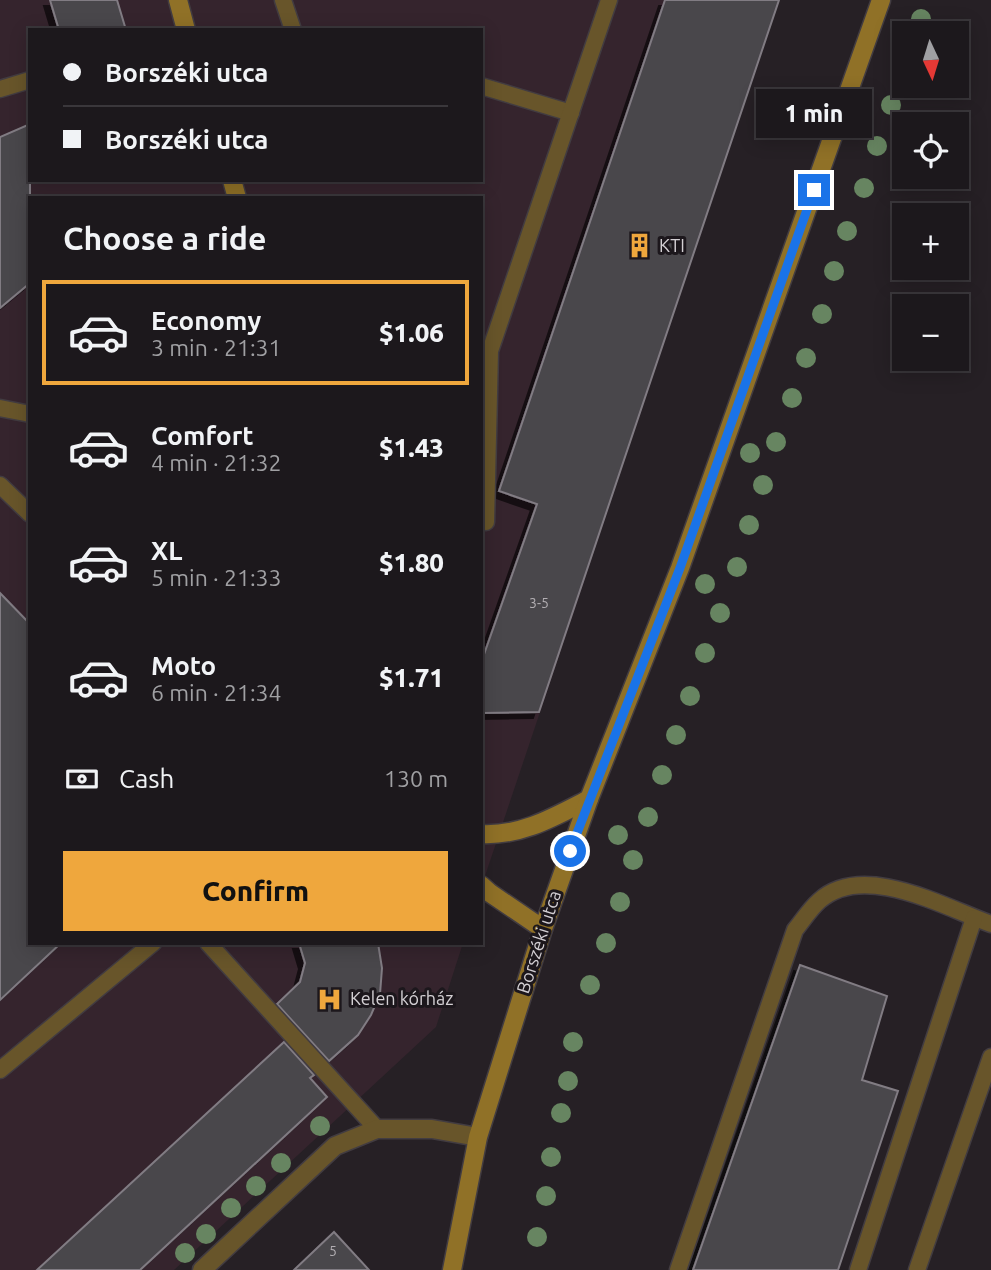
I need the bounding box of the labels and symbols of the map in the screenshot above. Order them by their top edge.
north arrow [892,21,970,98]
callout: 1 min [756,88,872,138]
route end [798,174,830,206]
building icon: KTI [625,232,653,260]
place label: KTI [659,235,685,255]
house number: 3-5 [529,595,549,611]
route start [554,835,586,867]
street label: Borszéki utca [512,888,564,996]
hospital icon: Kelen kórház [316,985,344,1013]
place label: Kelen kórház [350,988,454,1008]
house number: 5 [329,1243,337,1259]

